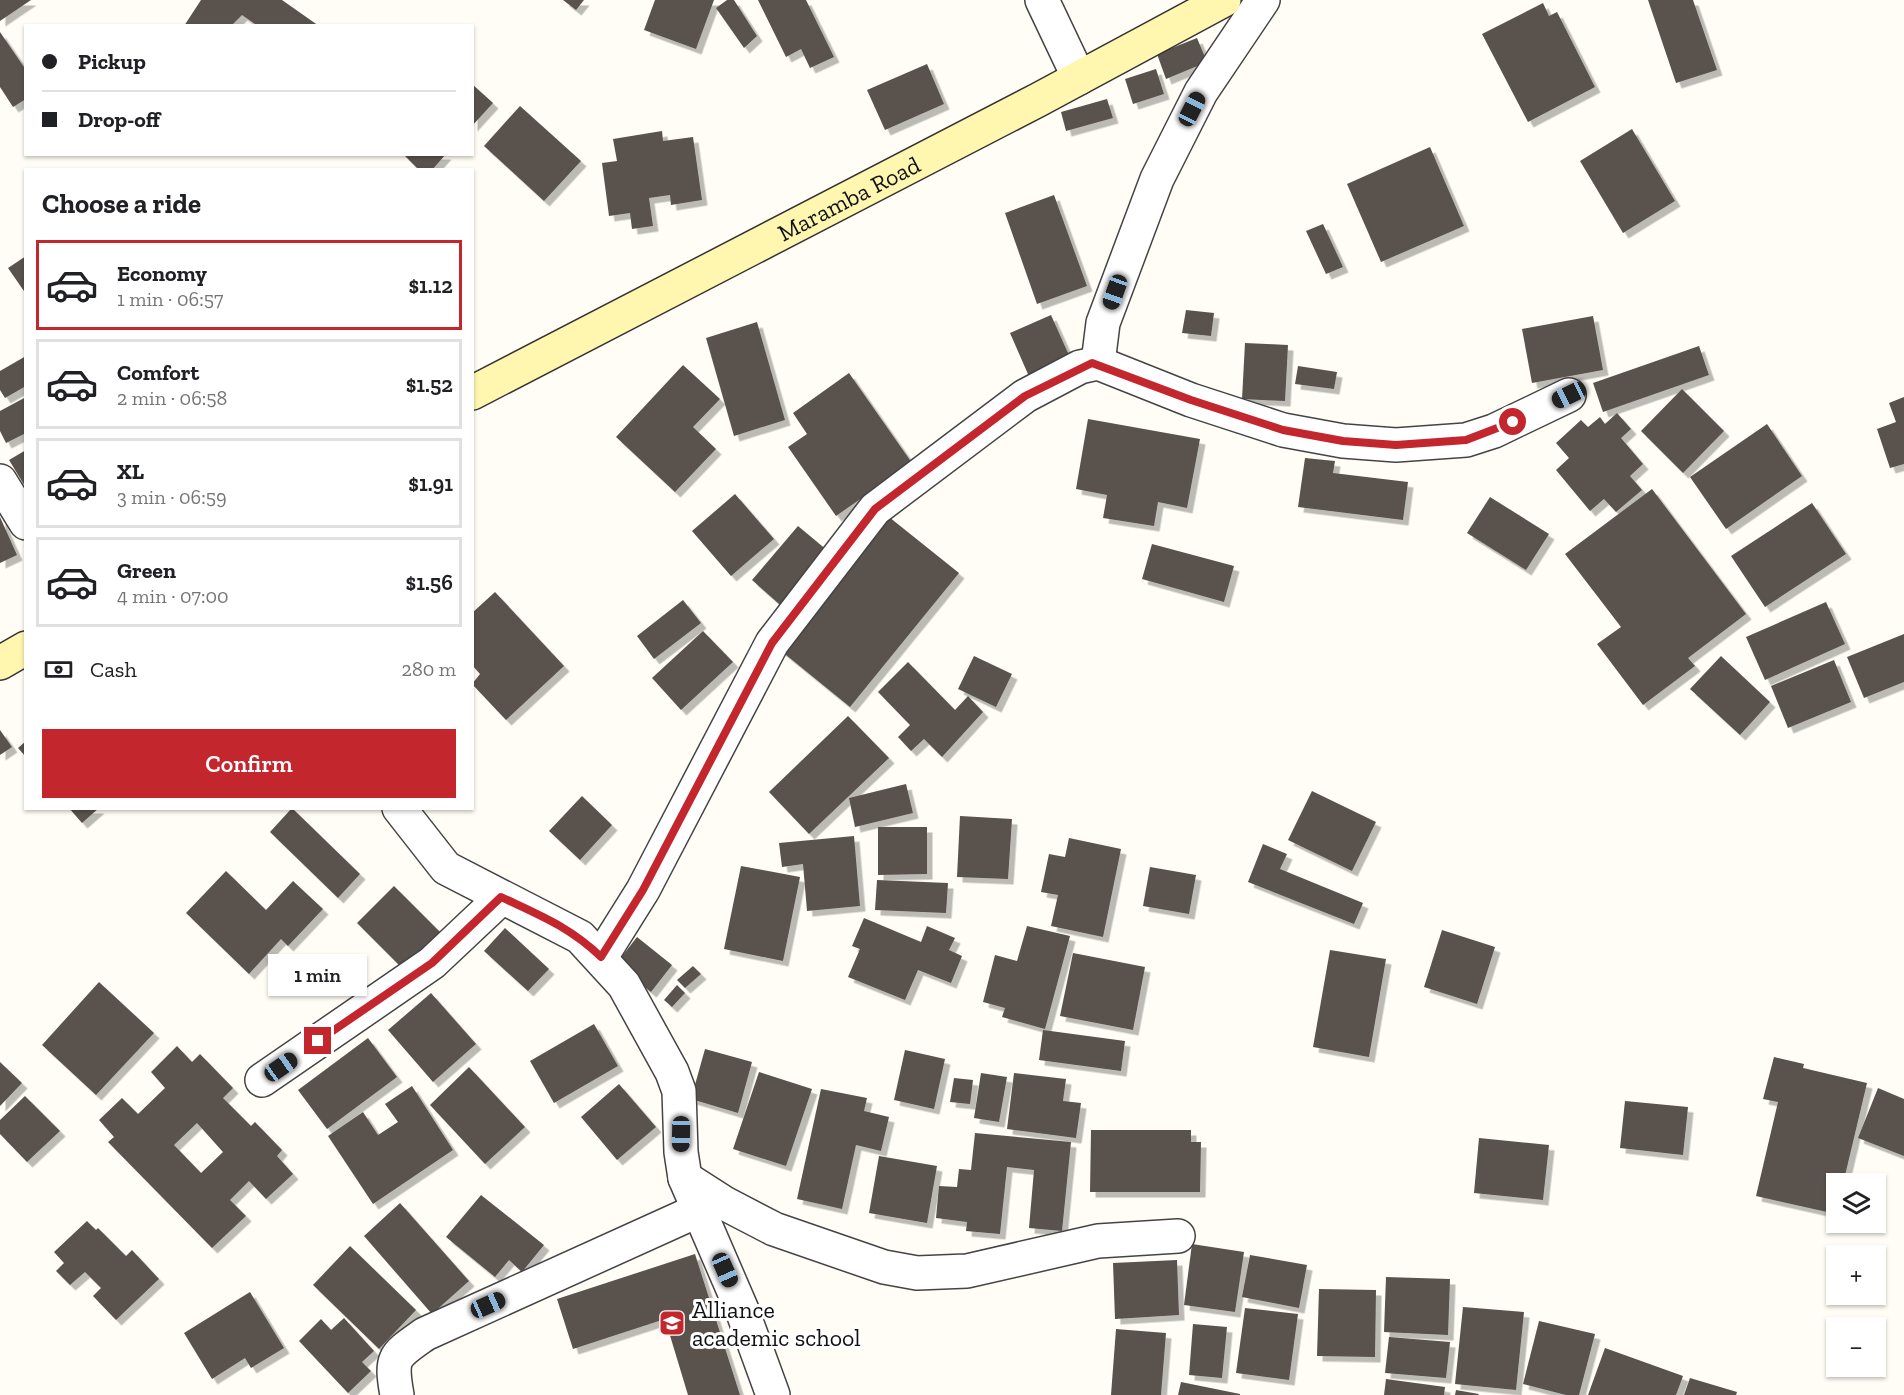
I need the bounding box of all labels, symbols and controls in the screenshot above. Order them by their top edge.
text: Pickup [78,48,146,75]
car [1176,89,1208,129]
text: Drop-off [78,106,160,133]
street label: Maramba Road [772,149,925,247]
text: Choose a ride [42,188,201,220]
icon: car [45,258,99,312]
text: Economy [117,260,207,287]
text: $1.12 [408,272,453,299]
car [1100,272,1130,312]
text: 1 min · 06:57 [117,287,223,311]
icon: car [45,357,99,411]
text: Comfort [117,359,199,386]
text: $1.52 [406,371,453,398]
car [1549,379,1589,411]
text: 2 min · 06:58 [117,386,227,410]
route start [1499,408,1526,435]
icon: car [45,456,99,510]
text: XL [117,458,144,485]
text: $1.91 [408,470,453,497]
text: 3 min · 06:59 [117,485,227,509]
icon: car [45,555,99,609]
text: Green [117,557,176,584]
text: $1.56 [406,569,453,596]
text: 4 min · 07:00 [117,584,229,608]
icon: cash [42,653,75,686]
text: Cash [90,656,137,683]
text: 280 m [402,657,456,681]
button: Confirm [42,729,456,798]
callout: 1 min [268,954,368,996]
text: 1 min [294,963,341,987]
route end [304,1027,331,1054]
car [261,1049,301,1085]
car [672,1116,690,1152]
map controls [1826,1173,1886,1377]
button: layers [1826,1173,1886,1233]
button: + [1826,1245,1886,1305]
car [709,1250,741,1290]
car [468,1289,508,1321]
place label: Alliance academic school [692,1295,861,1352]
school or university icon: Alliance academic school [657,1308,687,1338]
button: − [1826,1317,1886,1377]

